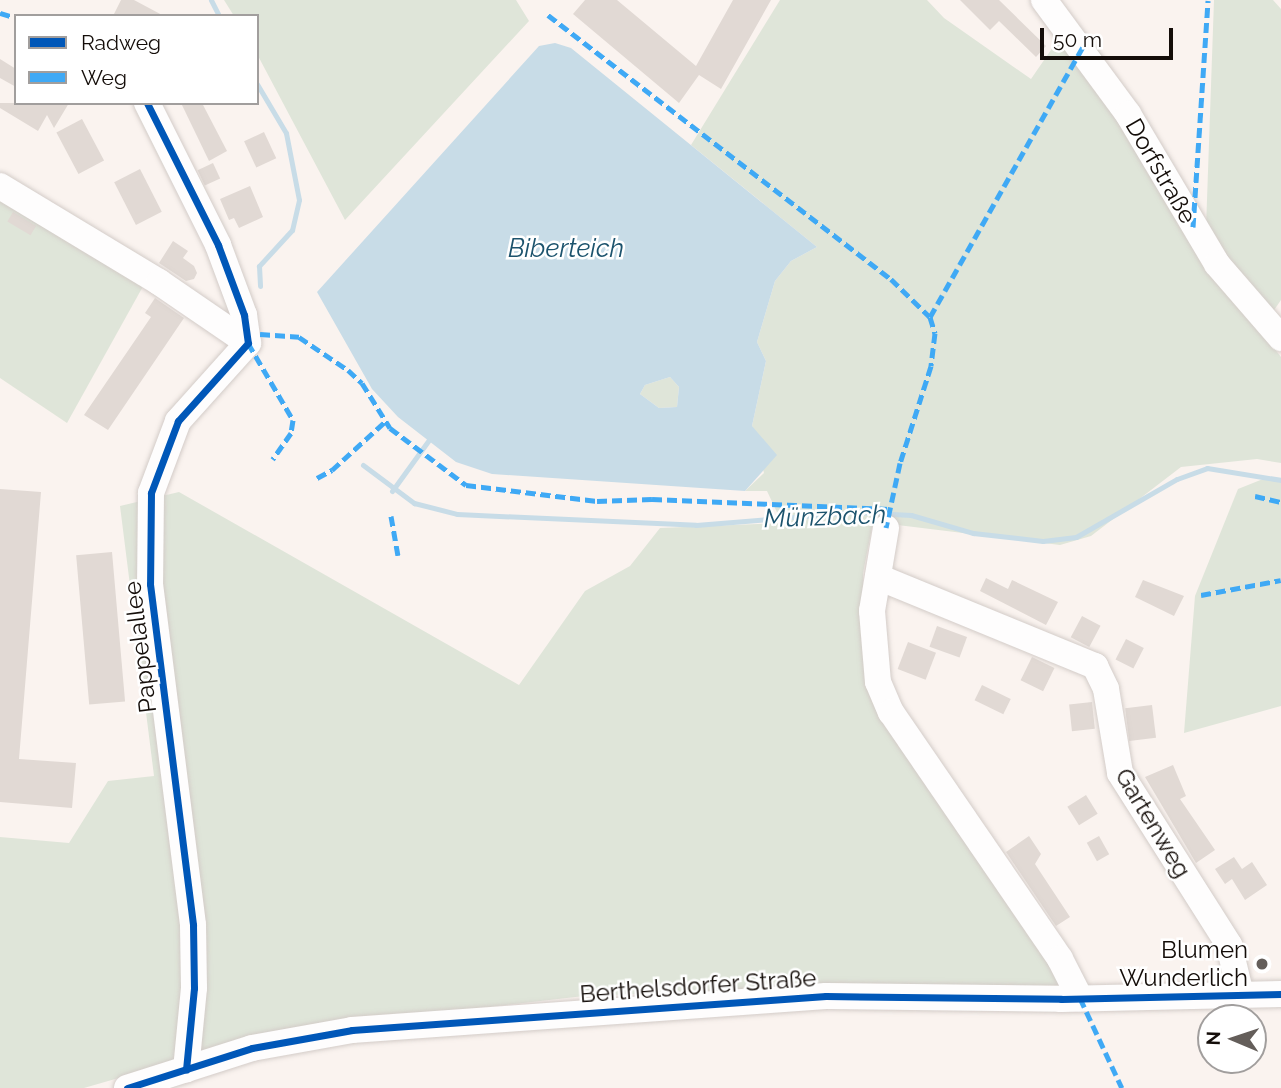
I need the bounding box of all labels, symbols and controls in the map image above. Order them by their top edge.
legend [14,14,259,105]
scale bar [1043,14,1176,58]
text: 50 m [1053,27,1102,52]
text: Radweg [81,30,161,55]
text: Weg [81,65,127,90]
street label: Dorfstraße [1119,113,1203,229]
water label: Biberteich [508,233,624,265]
water label: Münzbach [763,499,887,535]
street label: Pappelallee [118,580,162,714]
street label: Gartenweg [1109,763,1197,883]
place label: Blumen Wunderlich [1119,936,1248,992]
marker: Blumen Wunderlich [1254,956,1270,972]
street label: Berthelsdorfer Straße [578,963,818,1009]
north arrow [1197,1004,1267,1074]
text: N [1202,1031,1224,1046]

